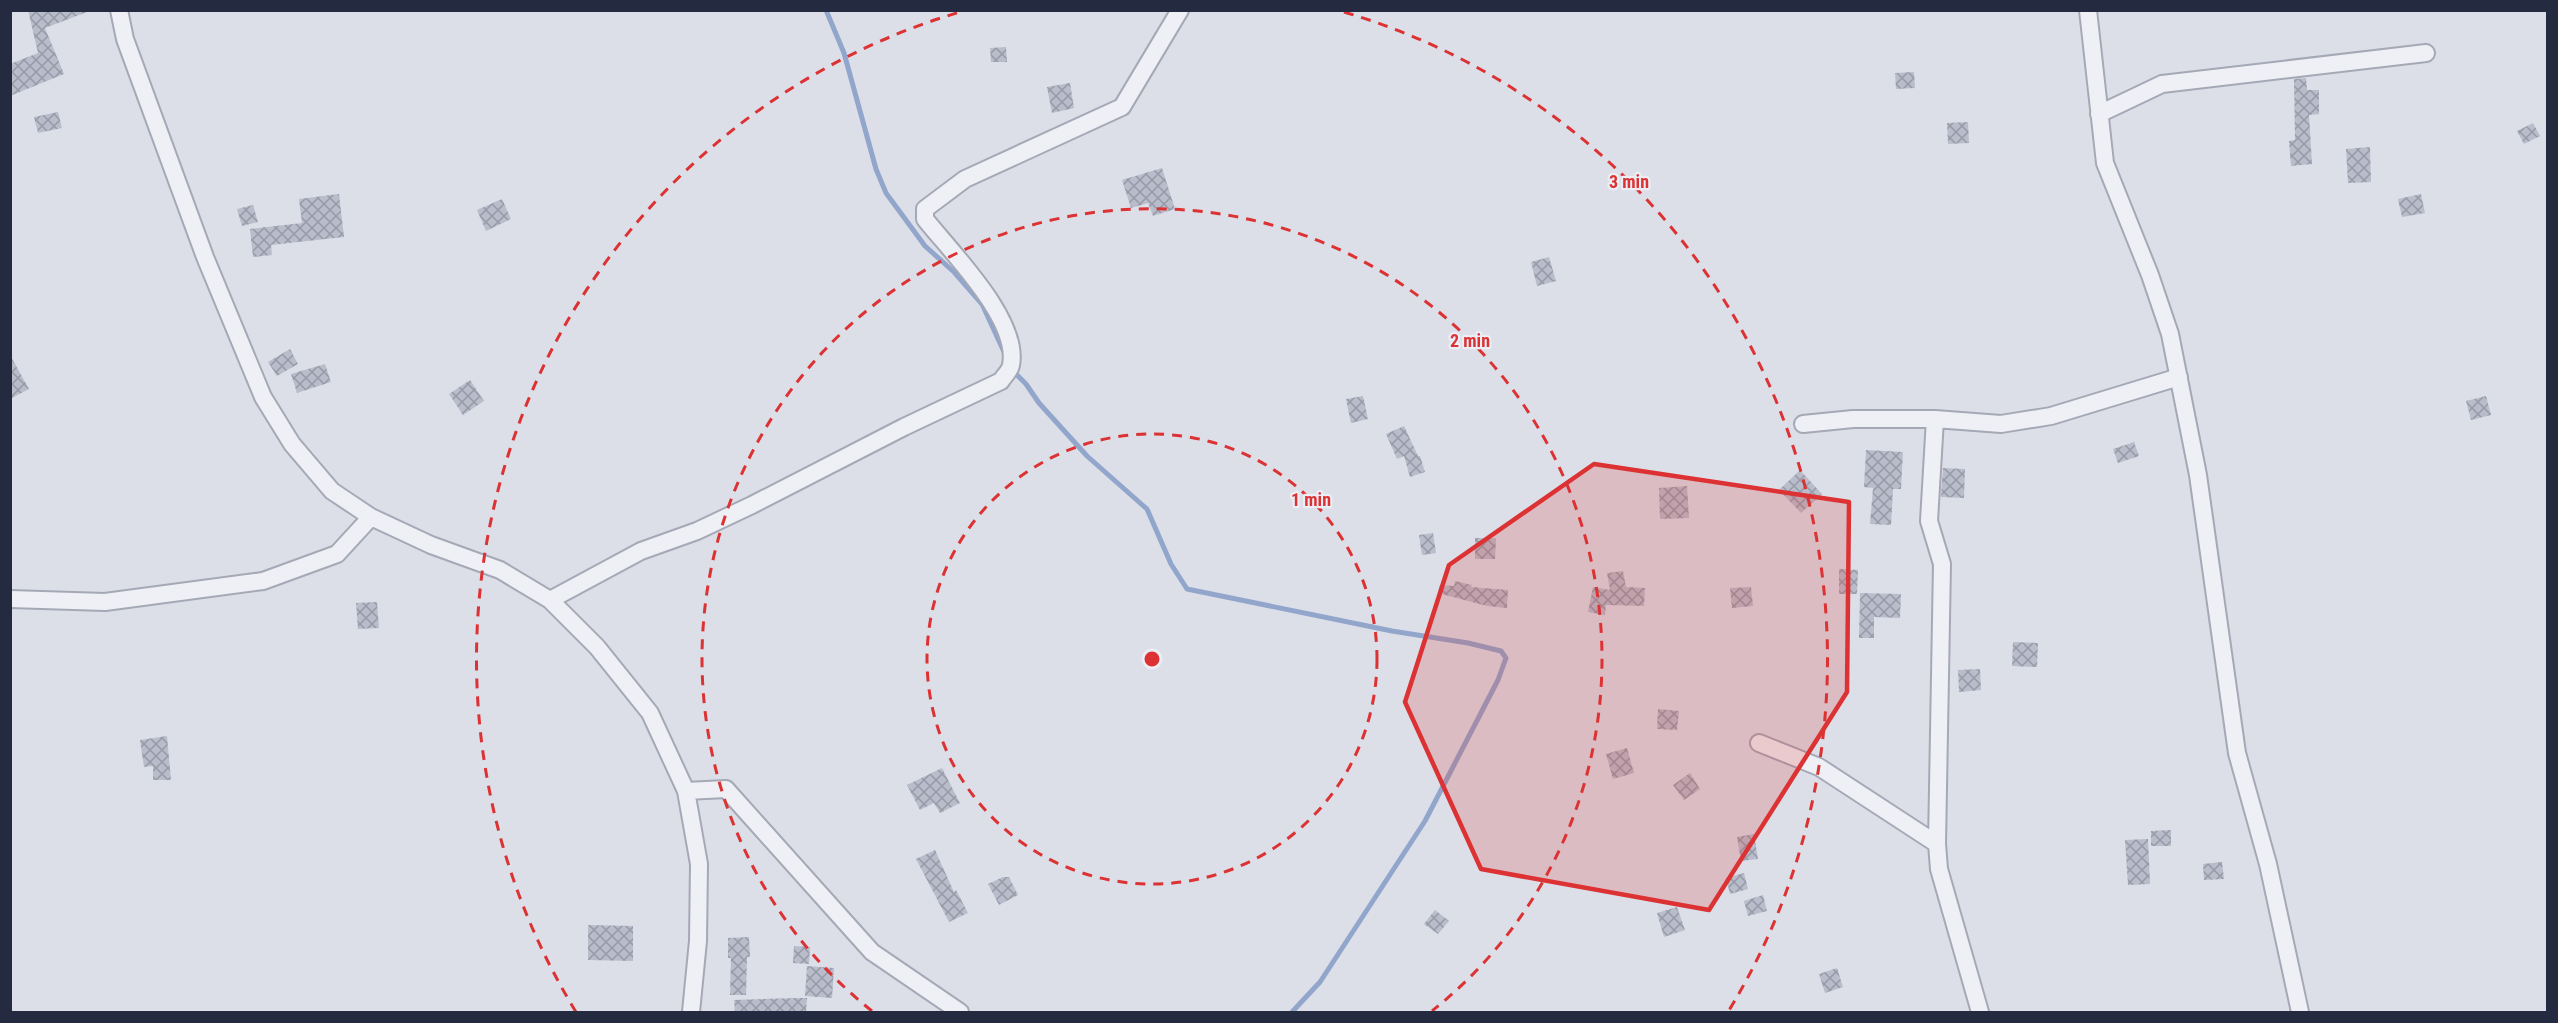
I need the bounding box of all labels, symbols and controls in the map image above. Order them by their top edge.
text: 3 min [1609,171,1649,192]
text: 2 min [1450,330,1490,351]
text: 1 min [1291,489,1331,510]
centre of rings [1142,649,1162,669]

